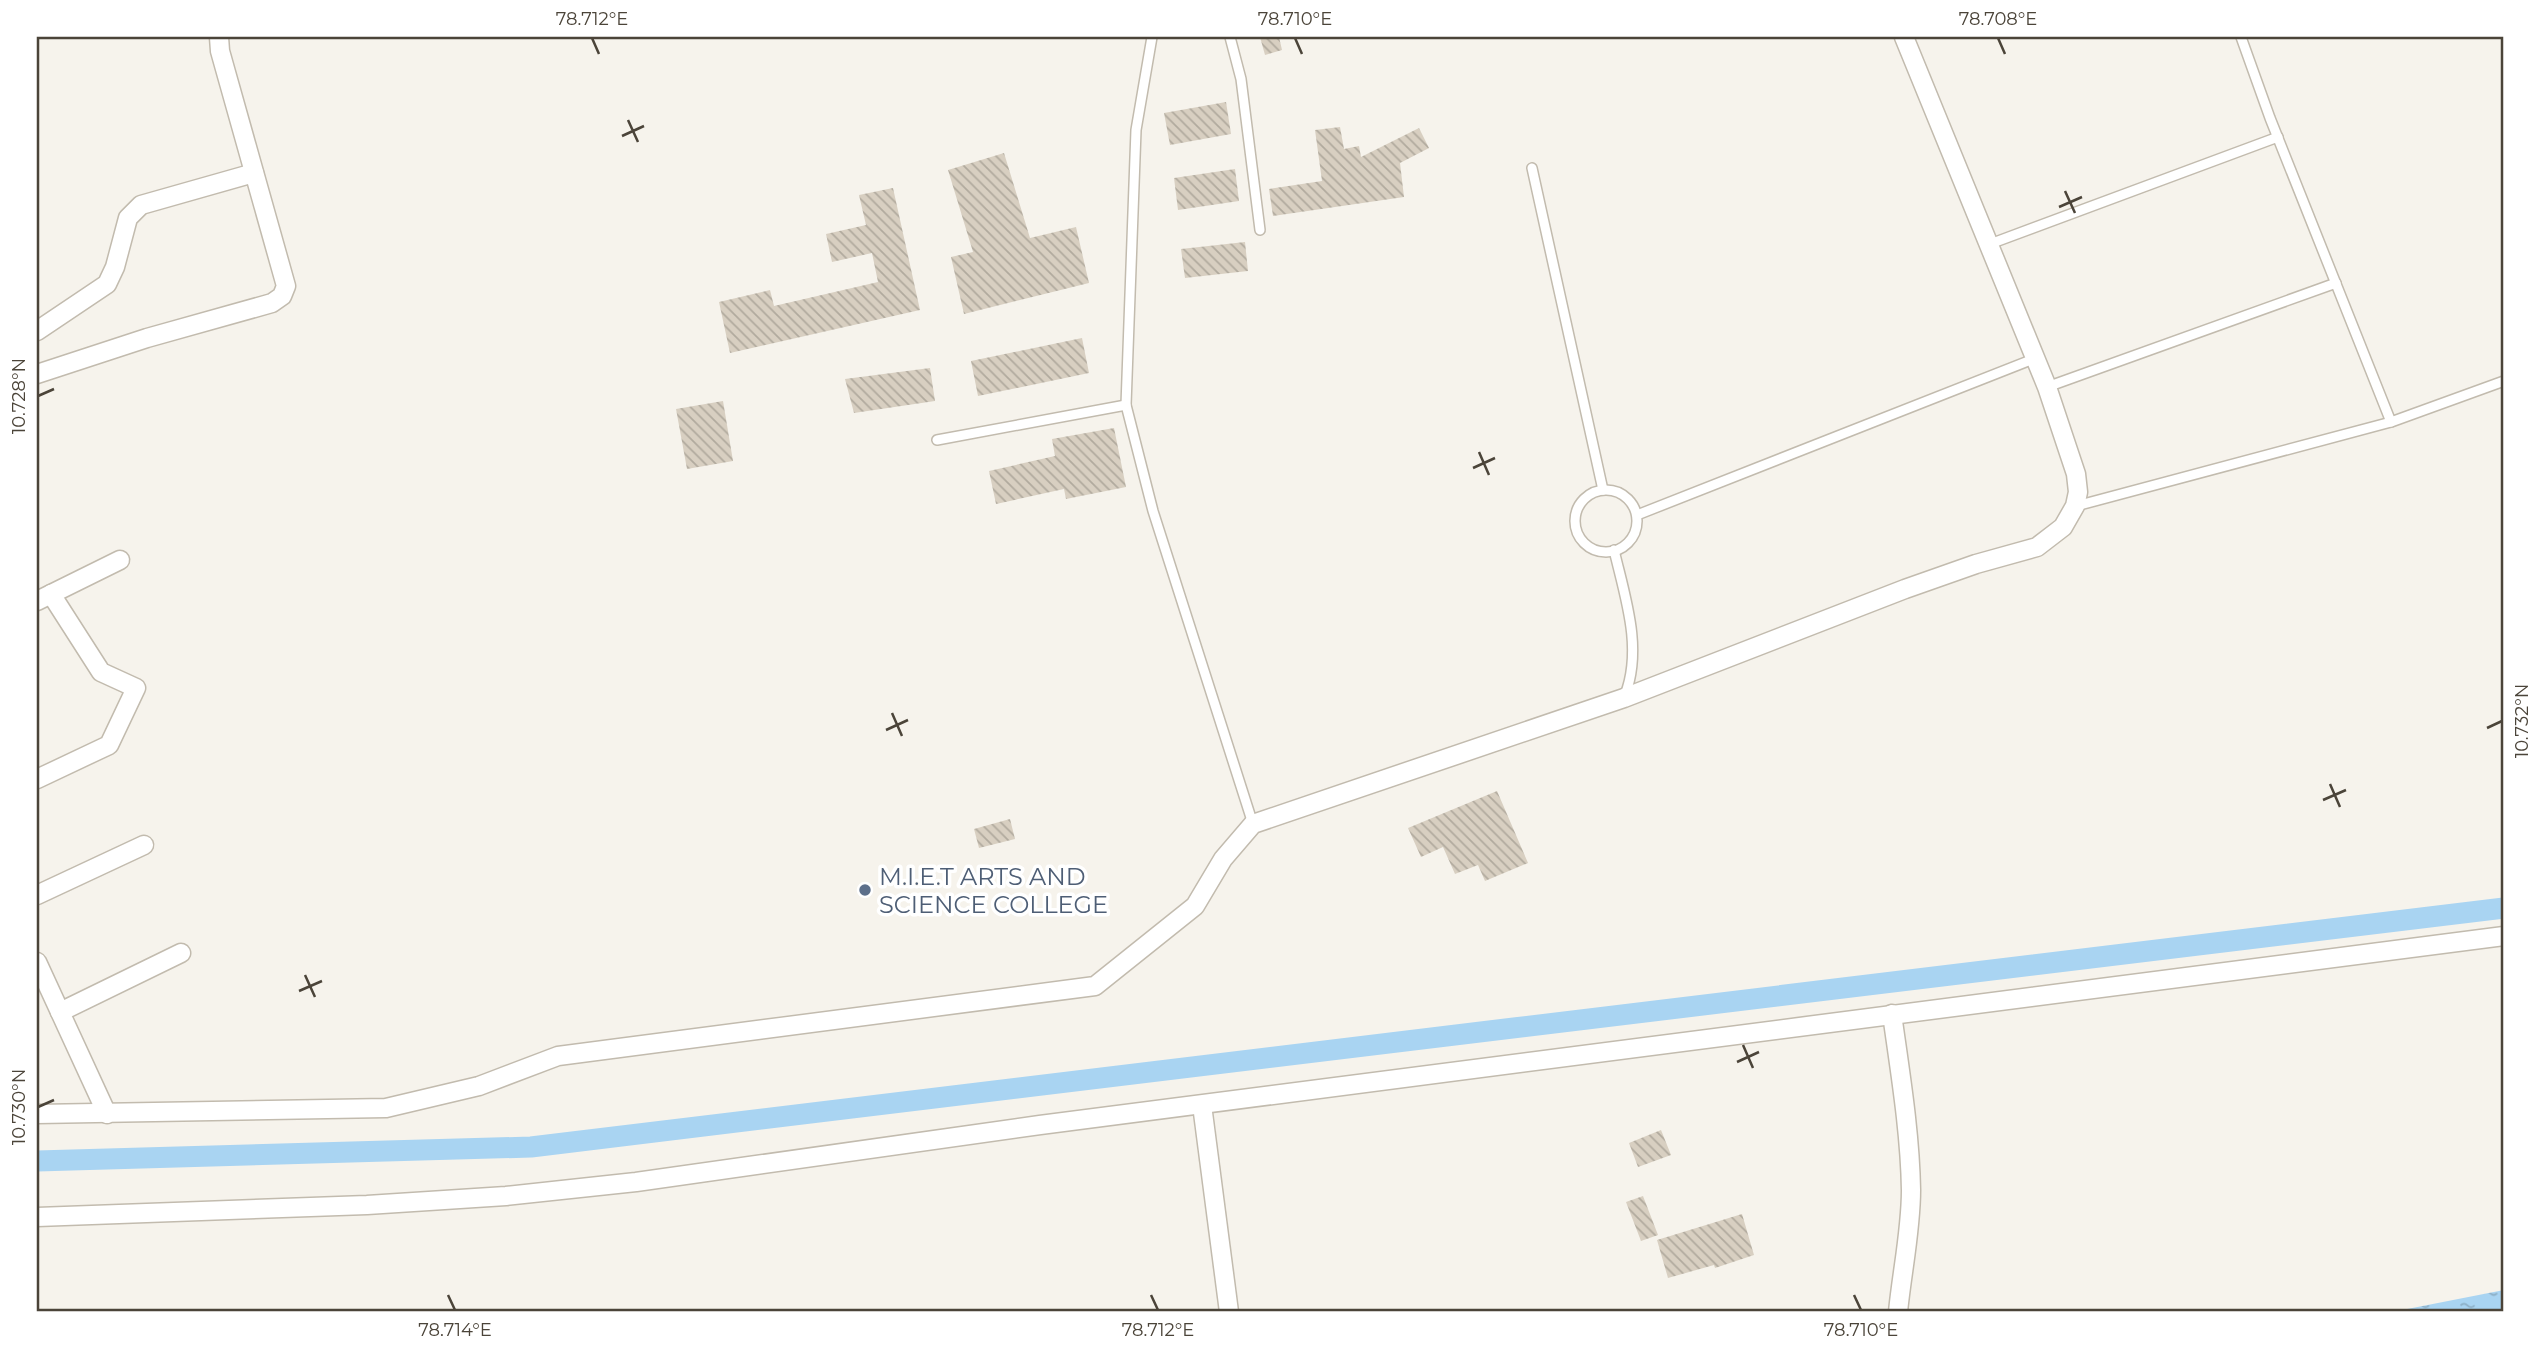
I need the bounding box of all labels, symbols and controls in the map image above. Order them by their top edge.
text: 78.712°E [556,8,628,30]
text: 78.710°E [1258,8,1332,30]
text: 78.708°E [1959,8,2037,30]
text: 10.728°N [8,358,30,434]
text: 10.732°N [2511,684,2533,758]
place label: M.I.E.T ARTS AND SCIENCE COLLEGE [879,862,1108,919]
marker: M.I.E.T ARTS AND SCIENCE COLLEGE [857,882,873,898]
text: 10.730°N [8,1069,30,1145]
text: 78.714°E [418,1319,492,1341]
text: 78.712°E [1122,1319,1194,1341]
text: 78.710°E [1824,1319,1898,1341]

